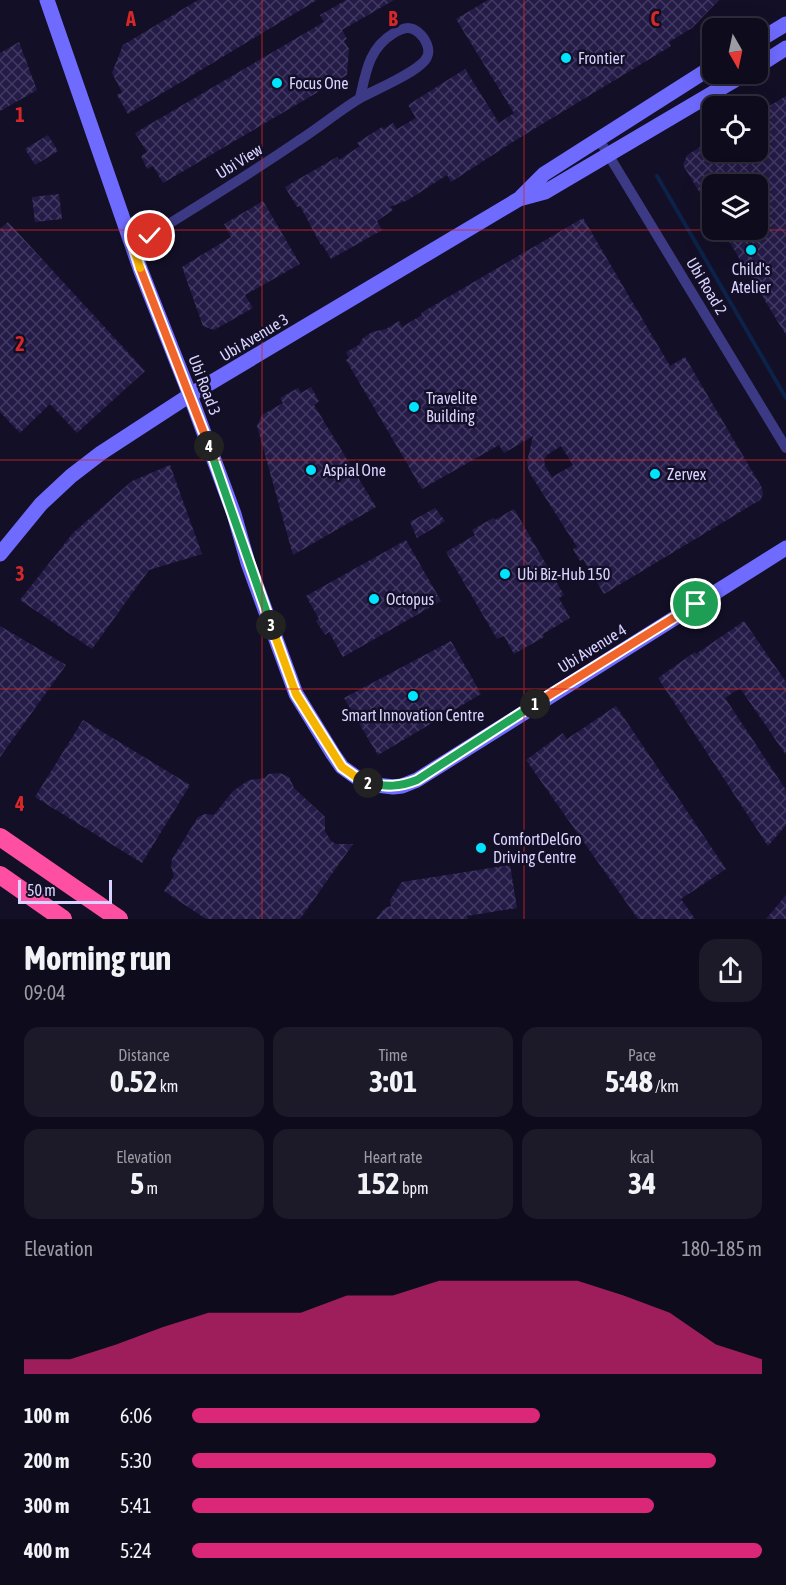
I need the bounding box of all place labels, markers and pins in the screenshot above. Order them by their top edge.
place label: Frontier [578,49,625,67]
marker: Frontier [559,51,573,65]
place label: Focus One [289,74,349,92]
marker: Focus One [270,76,284,90]
pin [124,210,175,261]
marker: Child's Atelier [744,243,758,257]
place label: Child's Atelier [731,260,771,296]
place label: Travelite Building [426,389,477,426]
marker: Travelite Building [407,400,421,414]
pin: 4 [194,431,224,461]
place label: Aspial One [323,461,386,480]
marker: Aspial One [304,463,318,477]
place label: Zervex [667,465,707,483]
marker: Zervex [648,467,662,481]
place label: Ubi Biz-Hub 150 [517,565,610,583]
marker: Ubi Biz-Hub 150 [498,567,512,581]
pin [670,578,721,629]
place label: Octopus [386,590,435,609]
marker: Octopus [367,592,381,606]
pin: 3 [256,610,286,640]
marker: Smart Innovation Centre [406,689,420,703]
pin: 1 [520,689,550,719]
place label: Smart Innovation Centre [342,706,484,724]
pin: 2 [353,768,383,798]
place label: ComfortDelGro Driving Centre [493,830,582,867]
marker: ComfortDelGro Driving Centre [474,841,488,855]

